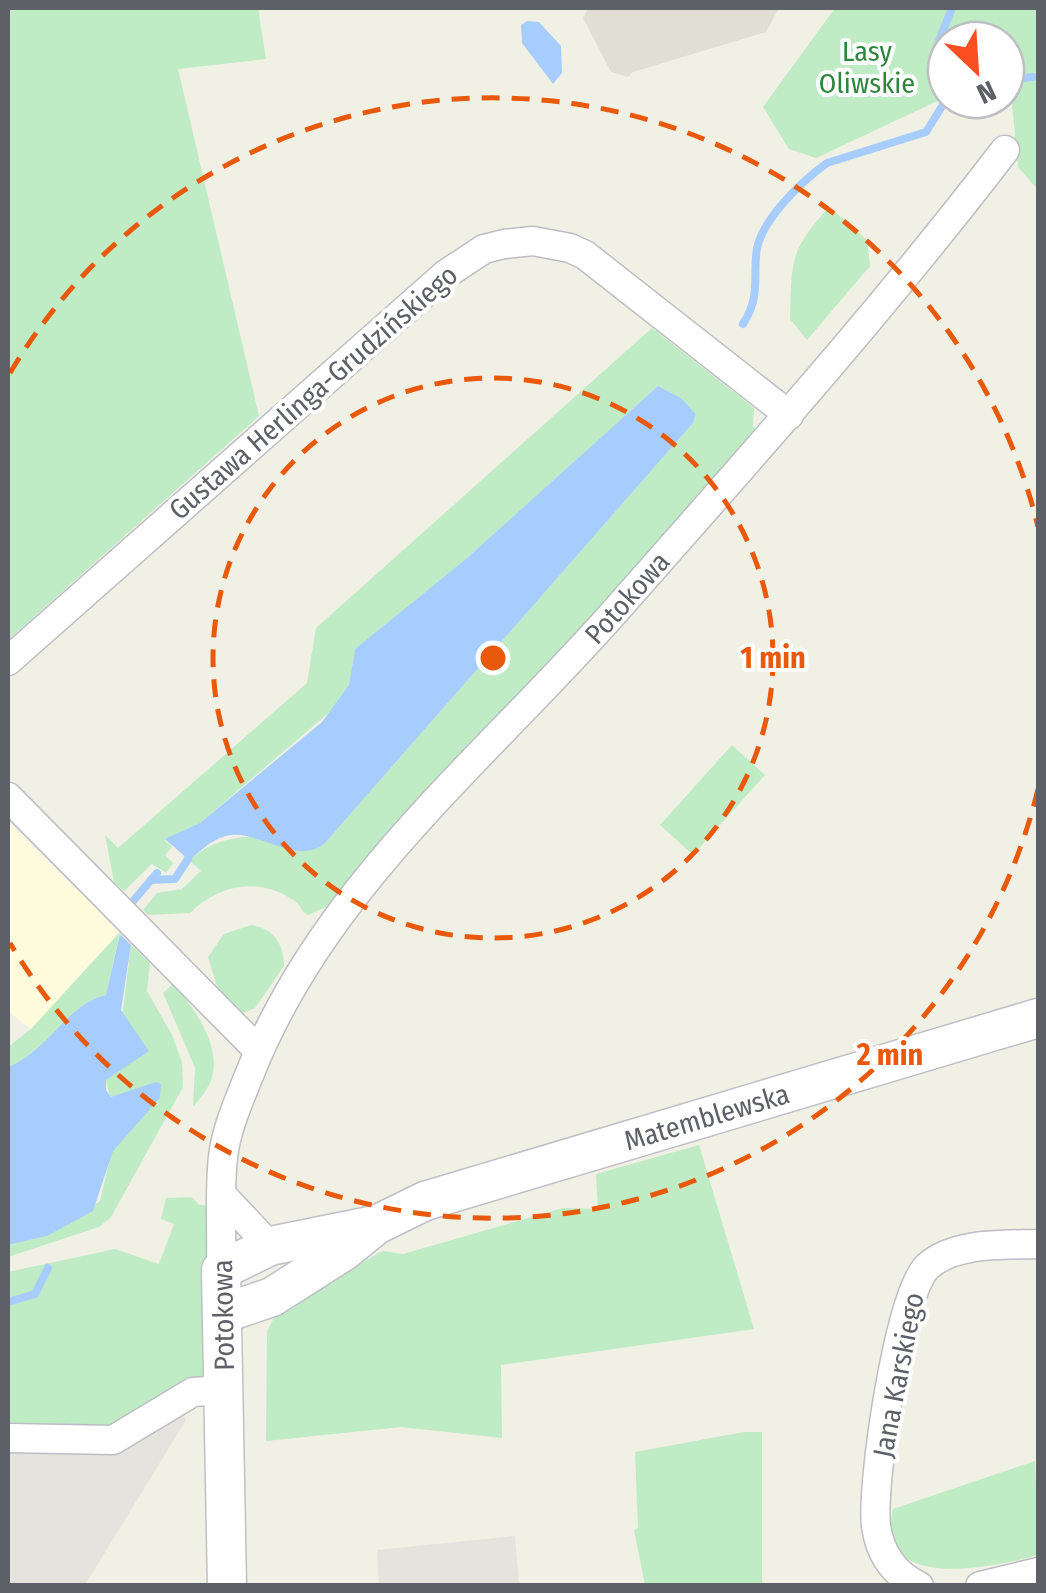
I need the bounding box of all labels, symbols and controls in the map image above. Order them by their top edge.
north arrow [926,20,1026,120]
park label: Lasy Oliwskie [819,35,915,100]
text: N [972,74,1001,111]
street label: Gustawa Herlinga-Grudzińskiego [162,258,464,527]
street label: Potokowa [578,545,677,651]
centre of rings [475,640,511,676]
text: 1 min [740,640,806,676]
text: 2 min [856,1037,923,1073]
street label: Matemblewska [620,1077,793,1158]
street label: Potokowa [206,1259,241,1371]
street label: Jana Karskiego [866,1290,931,1460]

